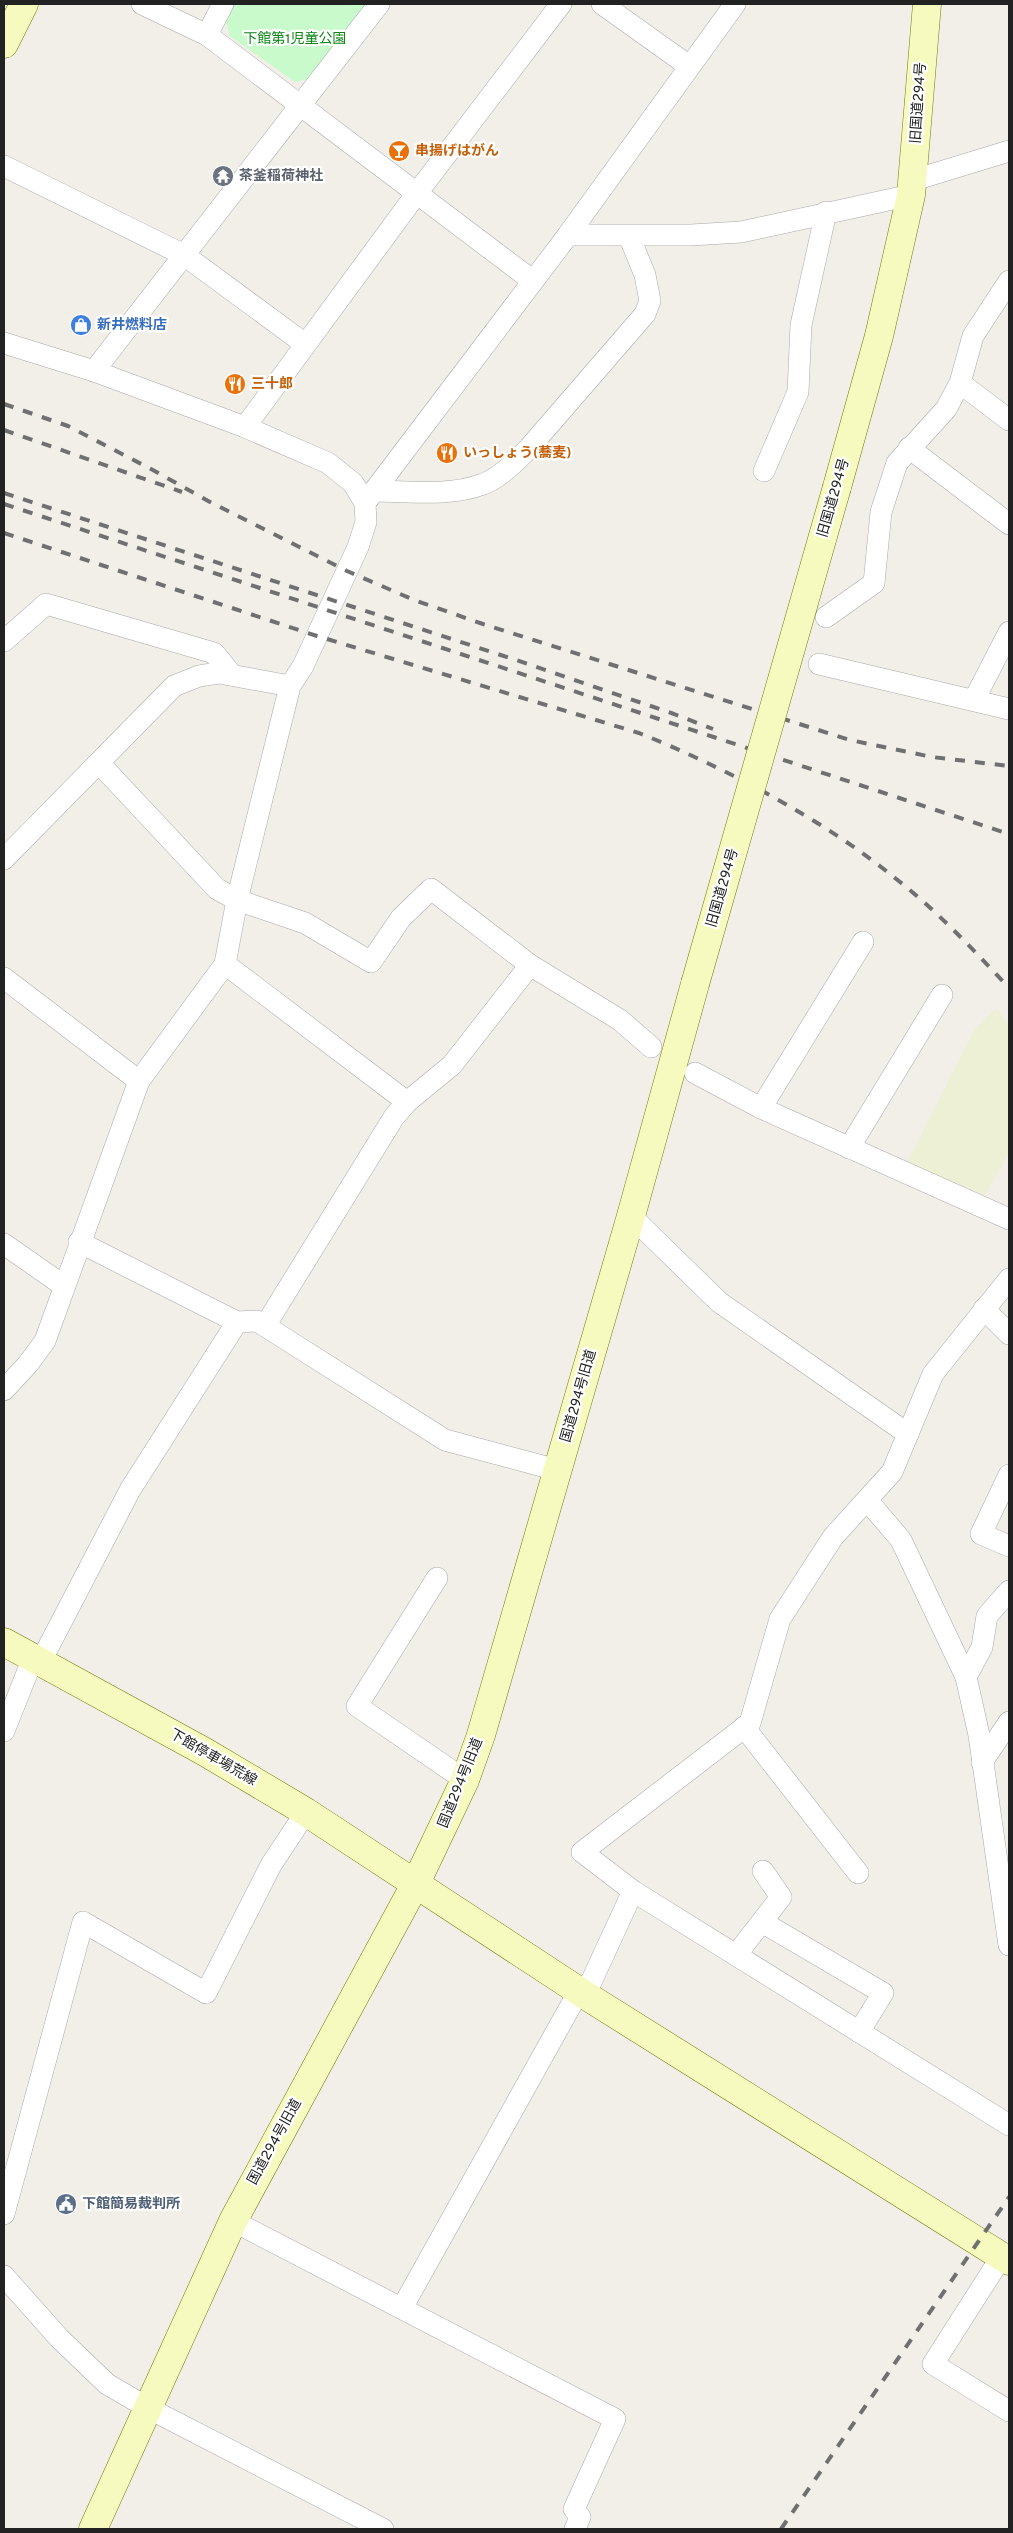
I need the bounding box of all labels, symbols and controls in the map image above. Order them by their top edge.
park label: 下館第1児童公園 [243,30,347,48]
street label: 旧国道294号 [908,62,930,144]
bar icon: 串揚げはがん [387,139,411,163]
place label: 串揚げはがん [415,142,499,160]
temple icon: 茶釜稲荷神社 [211,164,235,188]
place label: 茶釜稲荷神社 [239,167,323,185]
shop icon: 新井燃料店 [69,313,93,337]
place label: 新井燃料店 [97,316,167,334]
restaurant icon: 三十郎 [223,372,247,396]
place label: 三十郎 [251,376,293,393]
restaurant icon: いっしょう(蕎麦) [435,441,459,465]
place label: いっしょう(蕎麦) [463,445,571,462]
street label: 旧国道294号 [815,456,853,540]
street label: 旧国道294号 [704,846,742,930]
street label: 国道294号旧道 [558,1348,600,1444]
street label: 下館停車場荒線 [166,1726,260,1790]
street label: 国道294号旧道 [435,1735,487,1831]
street label: 国道294号旧道 [244,2096,306,2188]
public building icon: 下館簡易裁判所 [54,2192,78,2216]
place label: 下館簡易裁判所 [82,2195,180,2213]

